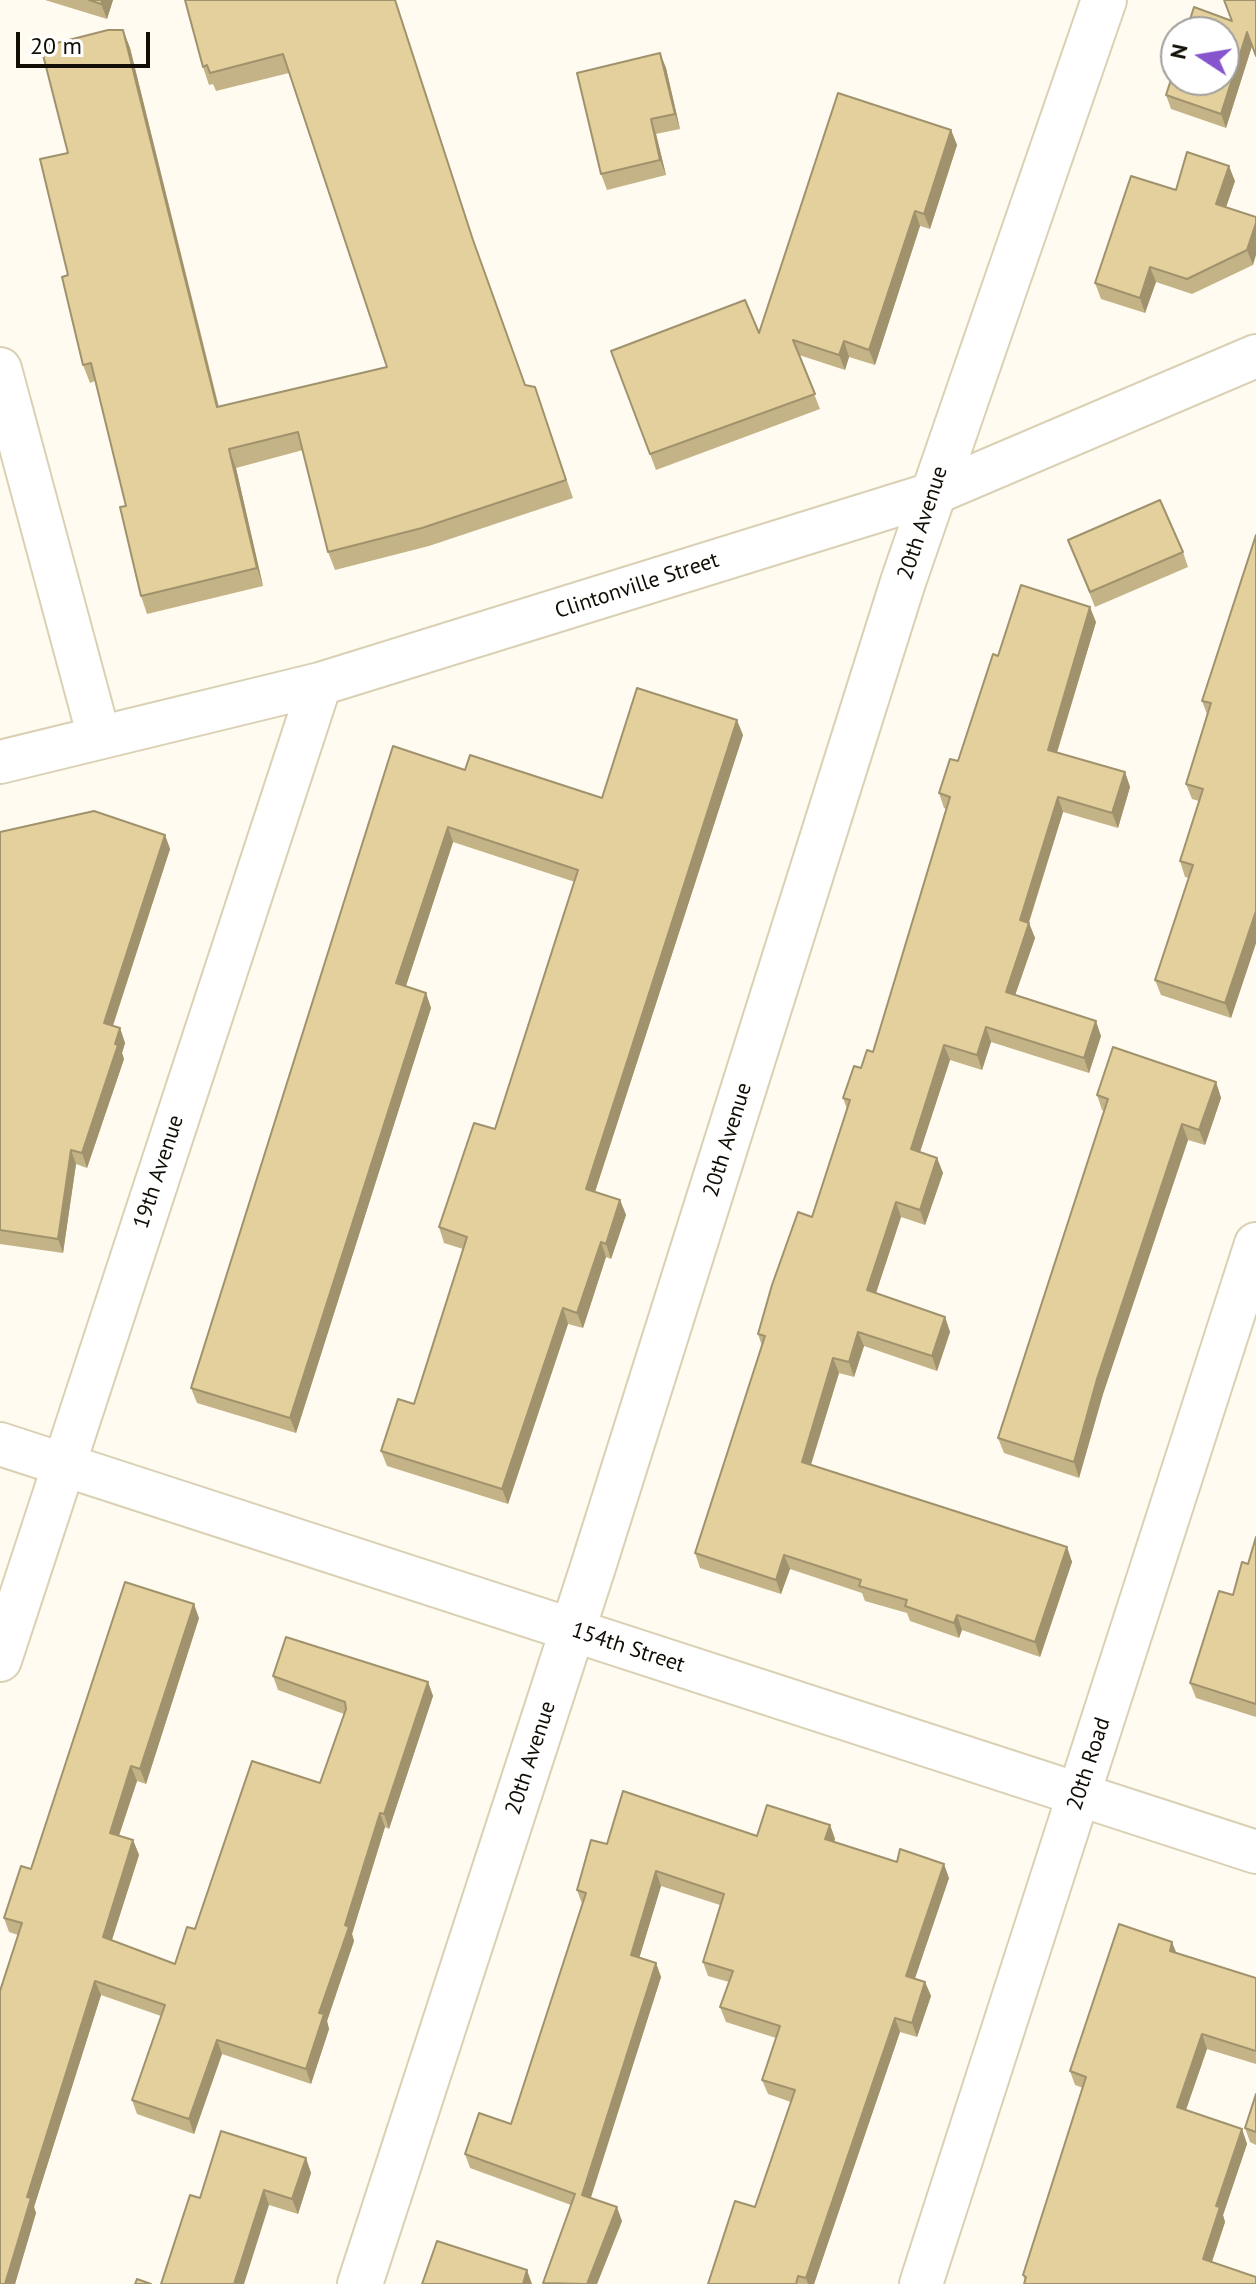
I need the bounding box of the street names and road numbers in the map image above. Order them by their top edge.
street label: 20th Avenue [892,463,954,583]
street label: Clintonville Street [552,547,722,625]
street label: 20th Avenue [698,1080,758,1200]
street label: 19th Avenue [128,1112,190,1232]
street label: 154th Street [568,1617,688,1679]
street label: 20th Avenue [500,1698,562,1818]
street label: 20th Road [1062,1714,1116,1814]

